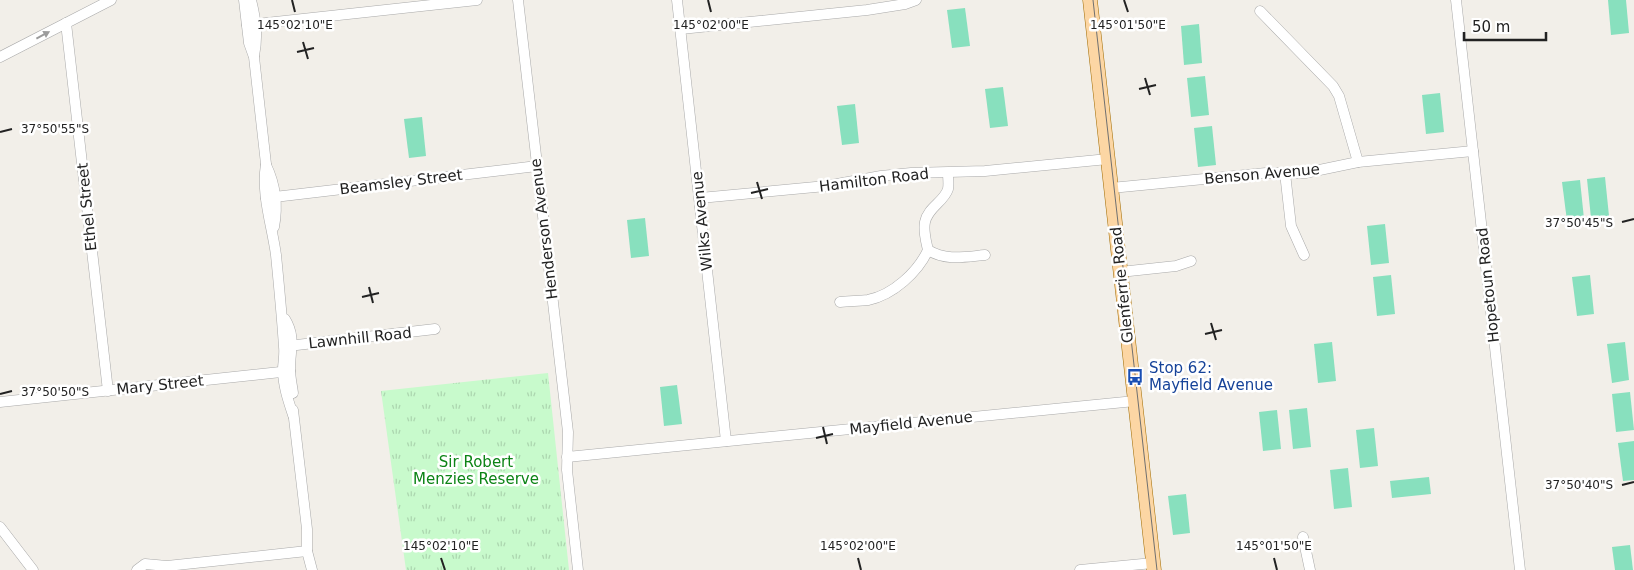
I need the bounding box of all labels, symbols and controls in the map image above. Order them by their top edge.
scale bar [1464,10,1546,42]
text: 145°02'10"E [257,18,333,32]
text: 145°02'00"E [673,18,749,32]
text: 145°01'50"E [1090,18,1166,32]
text: 50 m [1472,18,1510,36]
one-way arrow [36,31,50,39]
text: 37°50'55"S [21,122,89,136]
street label: Henderson Avenue [526,157,562,301]
street label: Benson Avenue [1203,160,1321,188]
street label: Ethel Street [73,162,101,252]
street label: Hamilton Road [818,164,930,196]
street label: Beamsley Street [338,166,464,198]
street label: Wilks Avenue [688,170,716,272]
text: 37°50'45"S [1545,216,1613,230]
street label: Glenferrie Road [1107,226,1137,344]
street label: Hopetoun Road [1473,227,1503,343]
street label: Lawnhill Road [307,324,413,352]
place label: Stop 62: Mayfield Avenue [1149,359,1273,394]
bus stop icon: Stop 62: Mayfield Avenue [1125,367,1145,387]
street label: Mary Street [116,371,205,399]
text: 37°50'50"S [21,385,89,399]
street label: Mayfield Avenue [848,408,974,438]
park label: Sir Robert Menzies Reserve [413,453,539,488]
text: 37°50'40"S [1545,478,1613,492]
text: 145°02'10"E [403,539,479,553]
text: 145°02'00"E [820,539,896,553]
text: 145°01'50"E [1236,539,1312,553]

